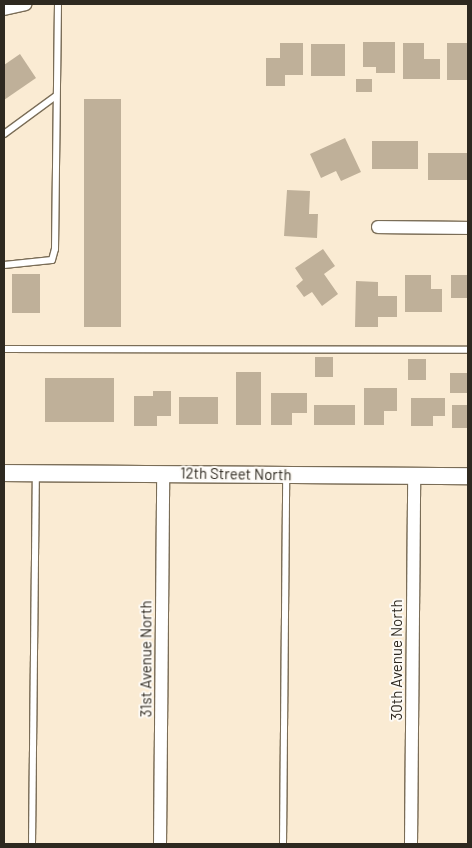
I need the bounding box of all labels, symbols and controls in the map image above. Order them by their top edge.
street label: 12th Street North [180,464,292,484]
street label: 30th Avenue North [388,600,406,720]
street label: 31st Avenue North [137,601,155,717]

